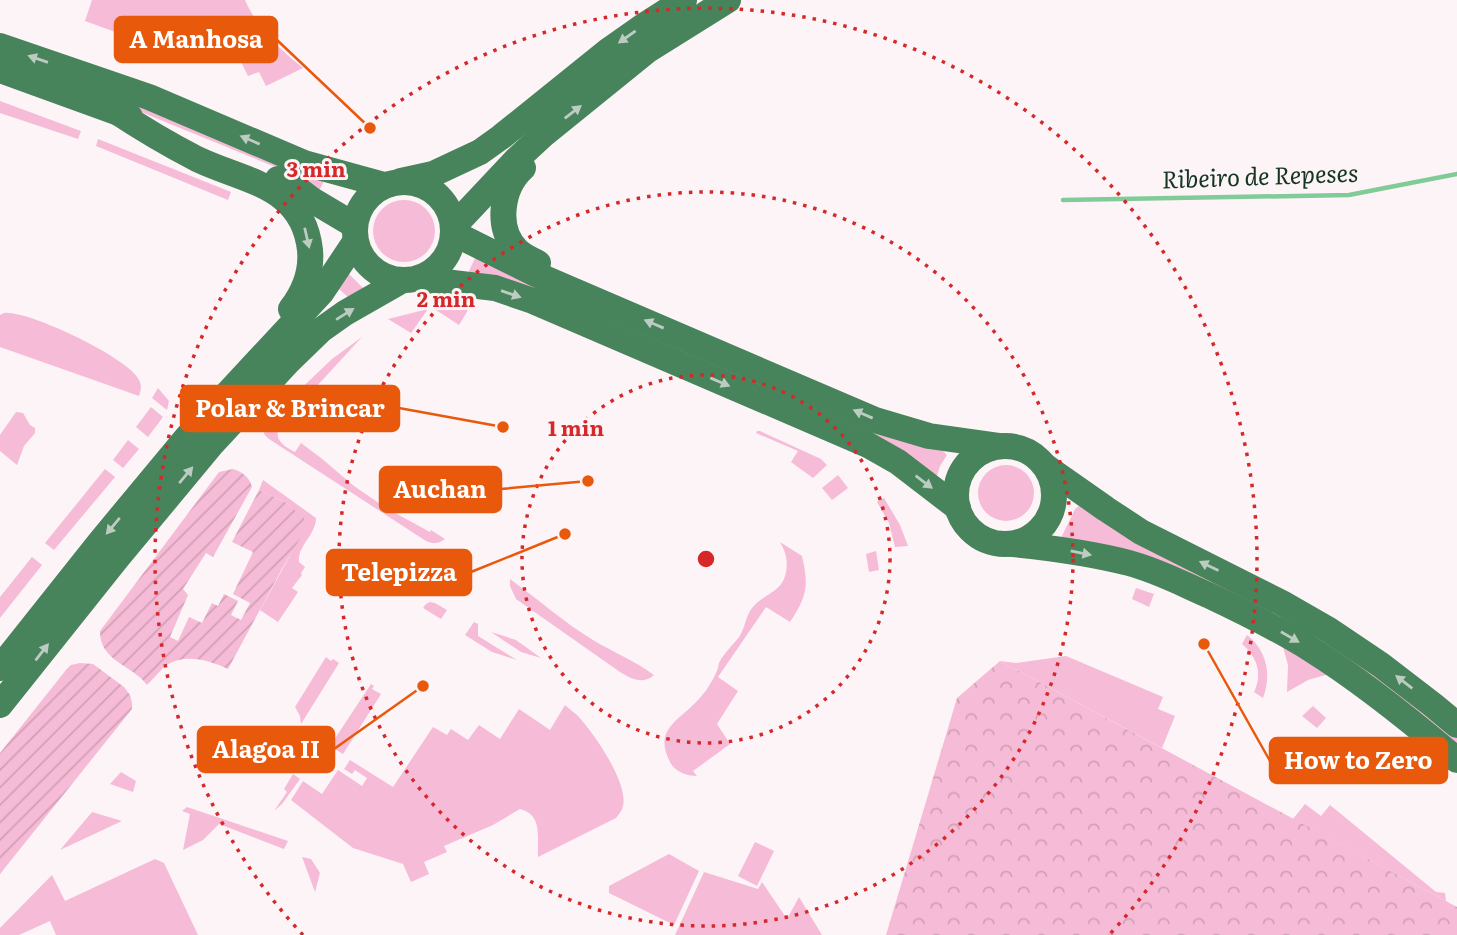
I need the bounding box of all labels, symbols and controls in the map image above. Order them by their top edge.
callout: A Manhosa [115,17,277,62]
text: A Manhosa [129,20,263,55]
one-way arrow [618,30,636,44]
one-way arrow [27,53,48,64]
one-way arrow [564,104,582,119]
one-way arrow [239,134,260,145]
text: 3 min [286,152,346,183]
water label: Ribeiro de Repeses [1161,154,1359,195]
one-way arrow [302,227,313,249]
text: 2 min [417,282,476,313]
one-way arrow [500,289,521,300]
one-way arrow [336,308,355,321]
one-way arrow [643,319,664,330]
one-way arrow [710,377,731,388]
callout: Polar & Brincar [181,386,399,431]
text: Polar & Brincar [195,389,385,424]
one-way arrow [852,409,873,420]
text: 1 min [548,411,604,442]
one-way arrow [178,467,193,485]
callout: Auchan [380,467,501,512]
text: Auchan [393,470,487,505]
one-way arrow [915,474,933,488]
one-way arrow [106,517,121,534]
centre of rings [694,547,718,571]
one-way arrow [1070,547,1092,558]
callout: Telepizza [327,550,471,595]
text: Telepizza [341,553,457,588]
one-way arrow [1199,560,1219,571]
one-way arrow [1281,631,1300,644]
one-way arrow [35,643,49,661]
one-way arrow [1395,676,1413,690]
callout: Alagoa II [198,727,334,772]
text: Alagoa II [212,730,320,765]
callout: How to Zero [1270,738,1447,783]
text: How to Zero [1284,741,1432,776]

